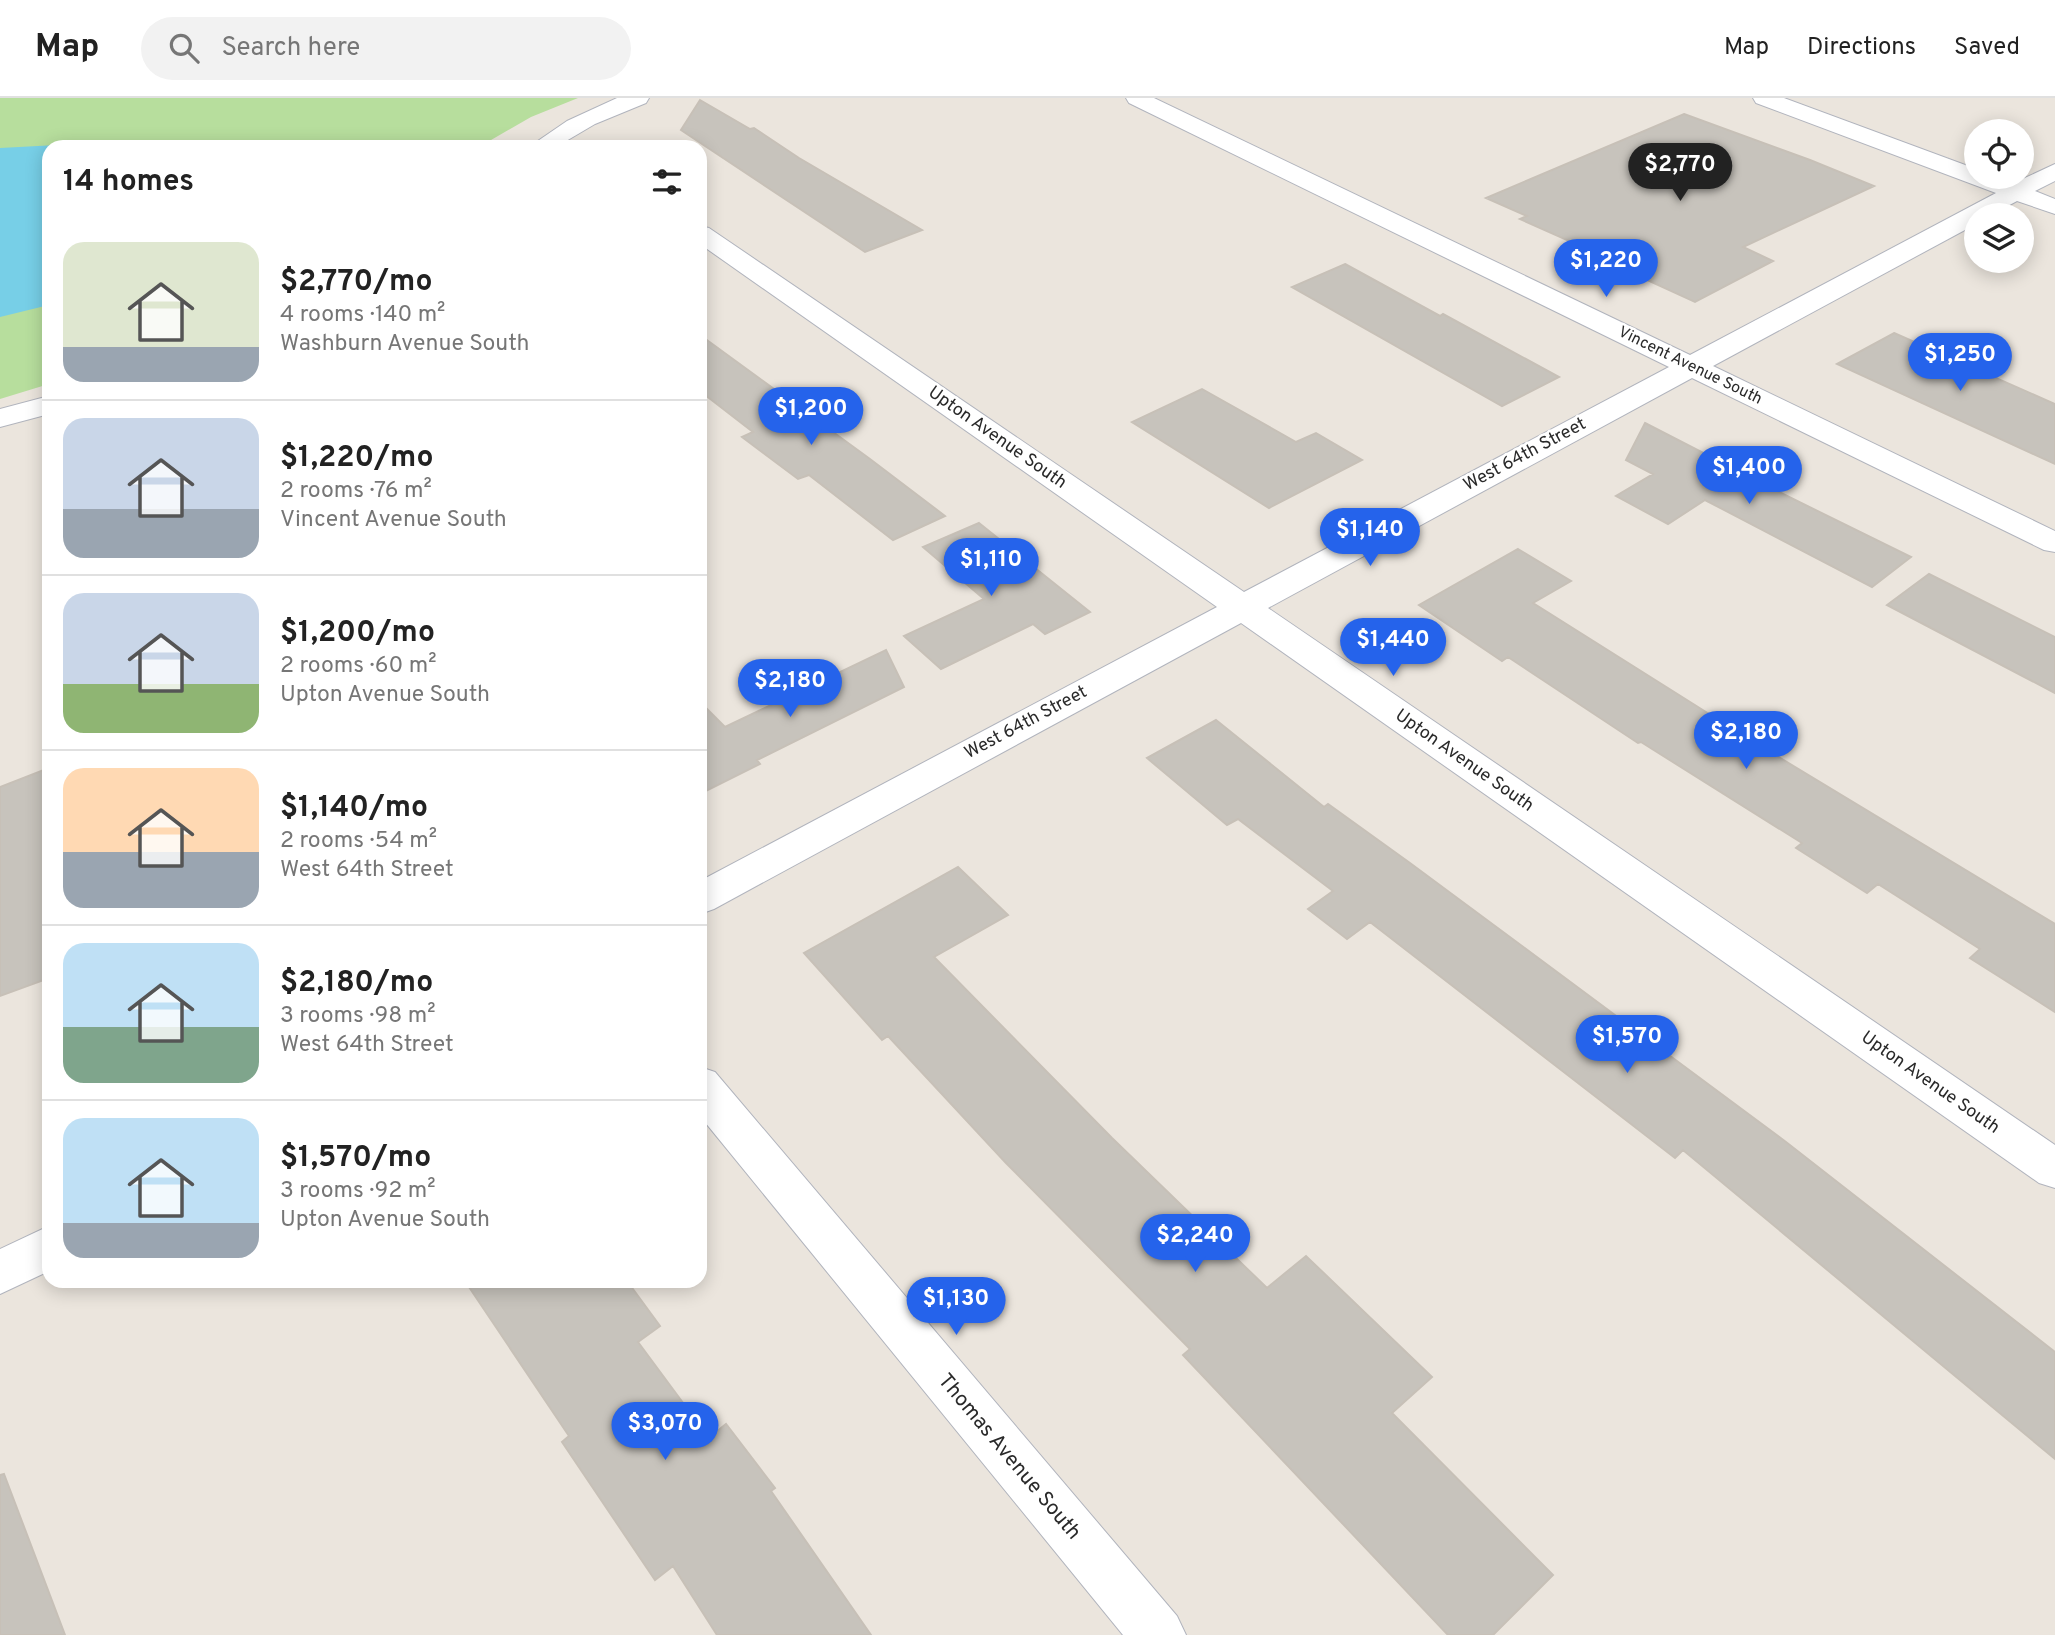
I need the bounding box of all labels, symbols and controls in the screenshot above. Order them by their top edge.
search box [141,17,631,80]
text: Map [35,27,99,69]
icon: search [165,29,203,67]
text: Search here [221,32,360,65]
text: Map [1724,33,1769,63]
text: Directions [1807,33,1916,63]
text: Saved [1954,33,2020,63]
map controls [1964,119,2034,273]
button: locate [1964,119,2034,189]
pin: $2,770 [1623,144,1737,203]
text: $2,770 [1644,151,1716,180]
icon: filters [648,163,686,201]
text: 14 homes [63,164,194,201]
button: layers [1964,203,2034,273]
pin: $1,220 [1549,240,1663,299]
text: $1,220 [1570,247,1642,276]
text: $2,770/mo [280,264,432,301]
icon: home [119,270,203,354]
text: 4 rooms · 140 m² [280,301,445,330]
street label: Vincent Avenue South [1615,322,1765,410]
text: Washburn Avenue South [280,330,530,359]
pin: $1,250 [1903,334,2017,393]
text: $1,250 [1924,341,1996,370]
street label: Upton Avenue South [923,381,1071,495]
pin: $1,200 [754,388,868,447]
text: $1,200 [774,395,848,424]
street label: West 64th Street [1460,413,1590,497]
text: $1,220/mo [280,440,433,477]
icon: home [119,446,203,530]
pin: $1,400 [1692,446,1806,506]
text: $1,400 [1712,454,1786,483]
text: 2 rooms · 76 m² [280,477,432,506]
text: Vincent Avenue South [280,506,507,535]
pin: $1,140 [1313,508,1427,568]
text: $1,140 [1336,516,1404,545]
pin: $1,110 [934,538,1048,598]
text: $1,110 [960,546,1022,575]
text: $1,200/mo [280,615,435,652]
pin: $1,440 [1336,618,1450,678]
icon: home [119,621,203,705]
text: $1,440 [1356,626,1430,655]
text: 2 rooms · 60 m² [280,652,437,681]
pin: $2,180 [733,660,847,719]
text: $2,180 [754,667,826,696]
text: Upton Avenue South [280,681,490,710]
street label: West 64th Street [961,681,1091,765]
street label: Upton Avenue South [1390,704,1538,818]
pin: $2,180 [1689,712,1803,771]
text: $2,180 [1710,719,1782,748]
text: $1,140/mo [280,790,428,827]
icon: home [119,796,203,880]
text: 2 rooms · 54 m² [280,827,437,856]
text: West 64th Street [280,856,454,885]
text: $2,180/mo [280,965,433,1002]
icon: home [119,971,203,1055]
text: 3 rooms · 98 m² [280,1002,436,1031]
pin: $1,570 [1570,1016,1684,1075]
text: $1,570 [1592,1023,1662,1052]
street label: Upton Avenue South [1856,1026,2004,1140]
text: West 64th Street [280,1031,454,1060]
text: $1,570/mo [280,1140,431,1177]
icon: home [119,1146,203,1230]
text: 3 rooms · 92 m² [280,1177,436,1206]
text: Upton Avenue South [280,1206,490,1235]
pin: $2,240 [1138,1214,1252,1274]
text: $2,240 [1156,1222,1234,1251]
pin: $1,130 [899,1278,1013,1337]
text: $1,130 [923,1285,989,1314]
street label: Thomas Avenue South [931,1368,1087,1546]
pin: $3,070 [608,1402,722,1462]
text: $3,070 [627,1410,703,1439]

